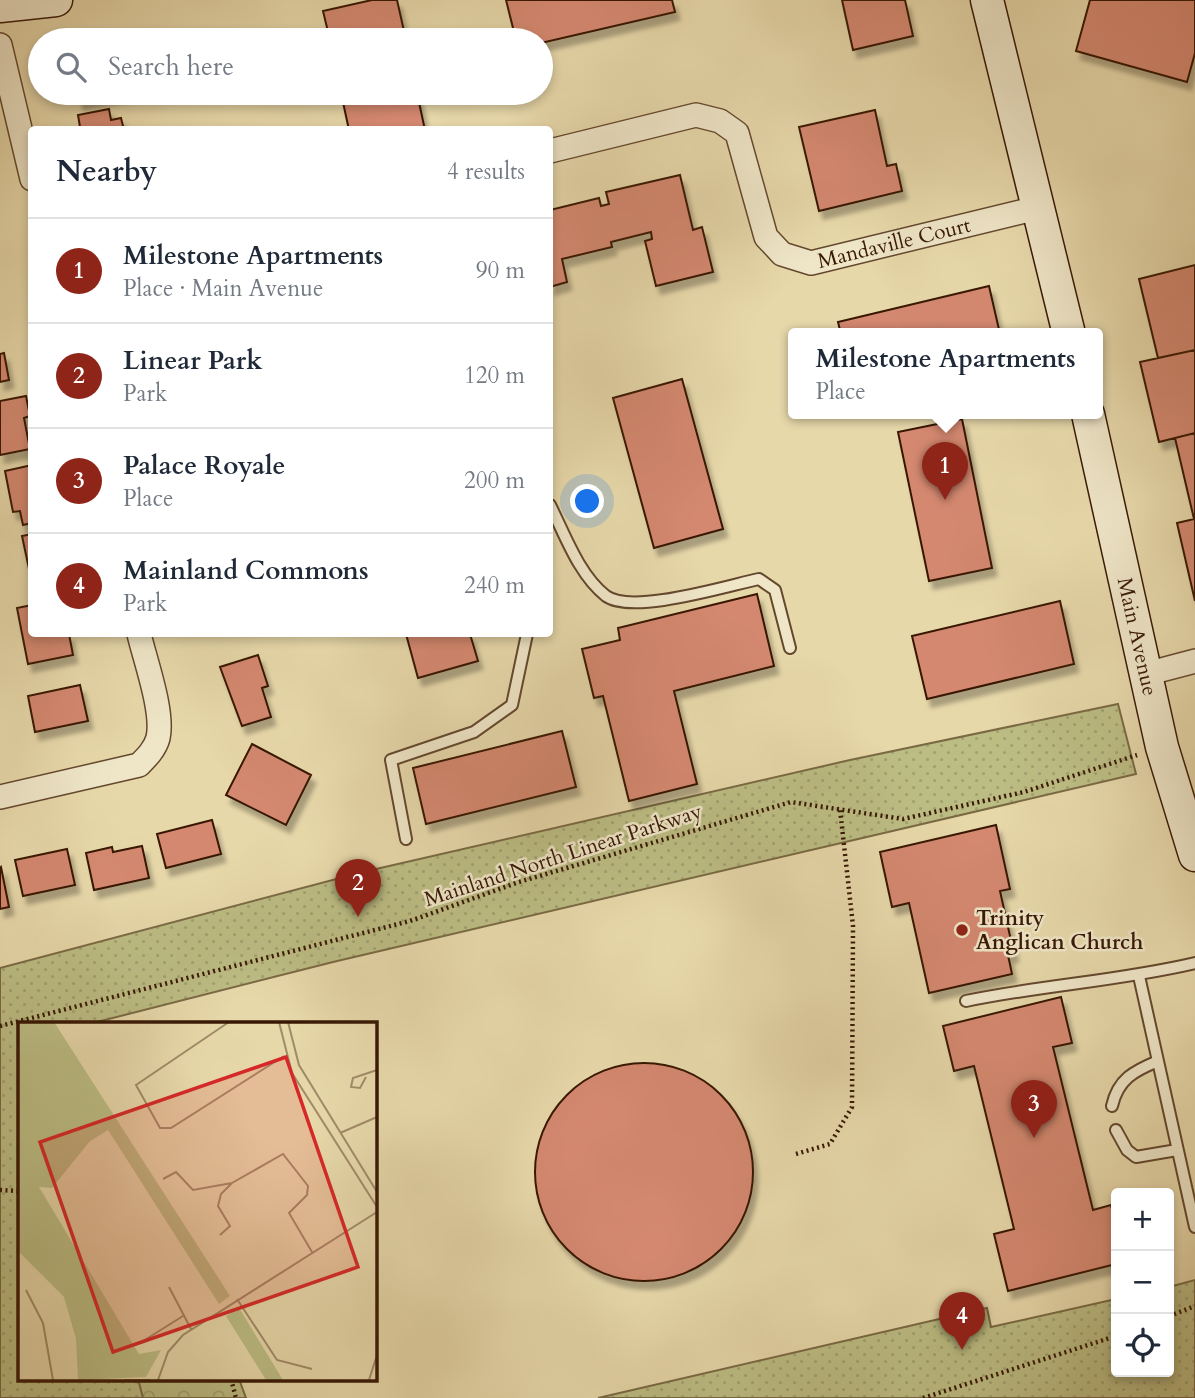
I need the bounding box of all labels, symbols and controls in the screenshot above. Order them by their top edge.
search box [28,28,553,105]
icon: search [52,48,90,86]
text: Search here [108,49,234,84]
text: Nearby [56,151,157,192]
text: 4 results [447,156,525,187]
street label: Mandaville Court [815,211,974,276]
text: Milestone Apartments [123,238,383,273]
text: 1 [73,255,85,286]
text: 90 m [476,255,525,286]
text: Place · Main Avenue [123,273,323,304]
popup [788,328,1103,419]
text: Milestone Apartments [815,341,1076,376]
text: Linear Park [123,343,262,378]
text: 2 [73,360,85,391]
text: 120 m [464,360,525,391]
text: Place [815,376,866,407]
text: Park [123,378,167,409]
pin: 1 [922,442,968,500]
text: Palace Royale [123,448,285,483]
text: 3 [73,465,85,496]
text: 200 m [464,465,525,496]
text: Place [123,483,173,514]
your location [570,484,604,518]
text: Mainland Commons [123,553,369,588]
text: 4 [73,570,85,601]
text: 240 m [464,570,525,601]
street label: Main Avenue [1110,575,1164,699]
text: Park [123,588,167,619]
street label: Mainland North Linear Parkway [421,797,706,914]
pin: 2 [335,859,381,917]
place label: Trinity Anglican Church [976,904,1143,957]
marker: Trinity Anglican Church [954,922,970,938]
inset map [18,1022,376,1380]
pin: 3 [1011,1080,1057,1138]
map controls [1111,1188,1174,1377]
button: + [1111,1188,1174,1251]
button: − [1111,1251,1174,1314]
pin: 4 [939,1292,985,1350]
button: locate [1111,1314,1174,1377]

